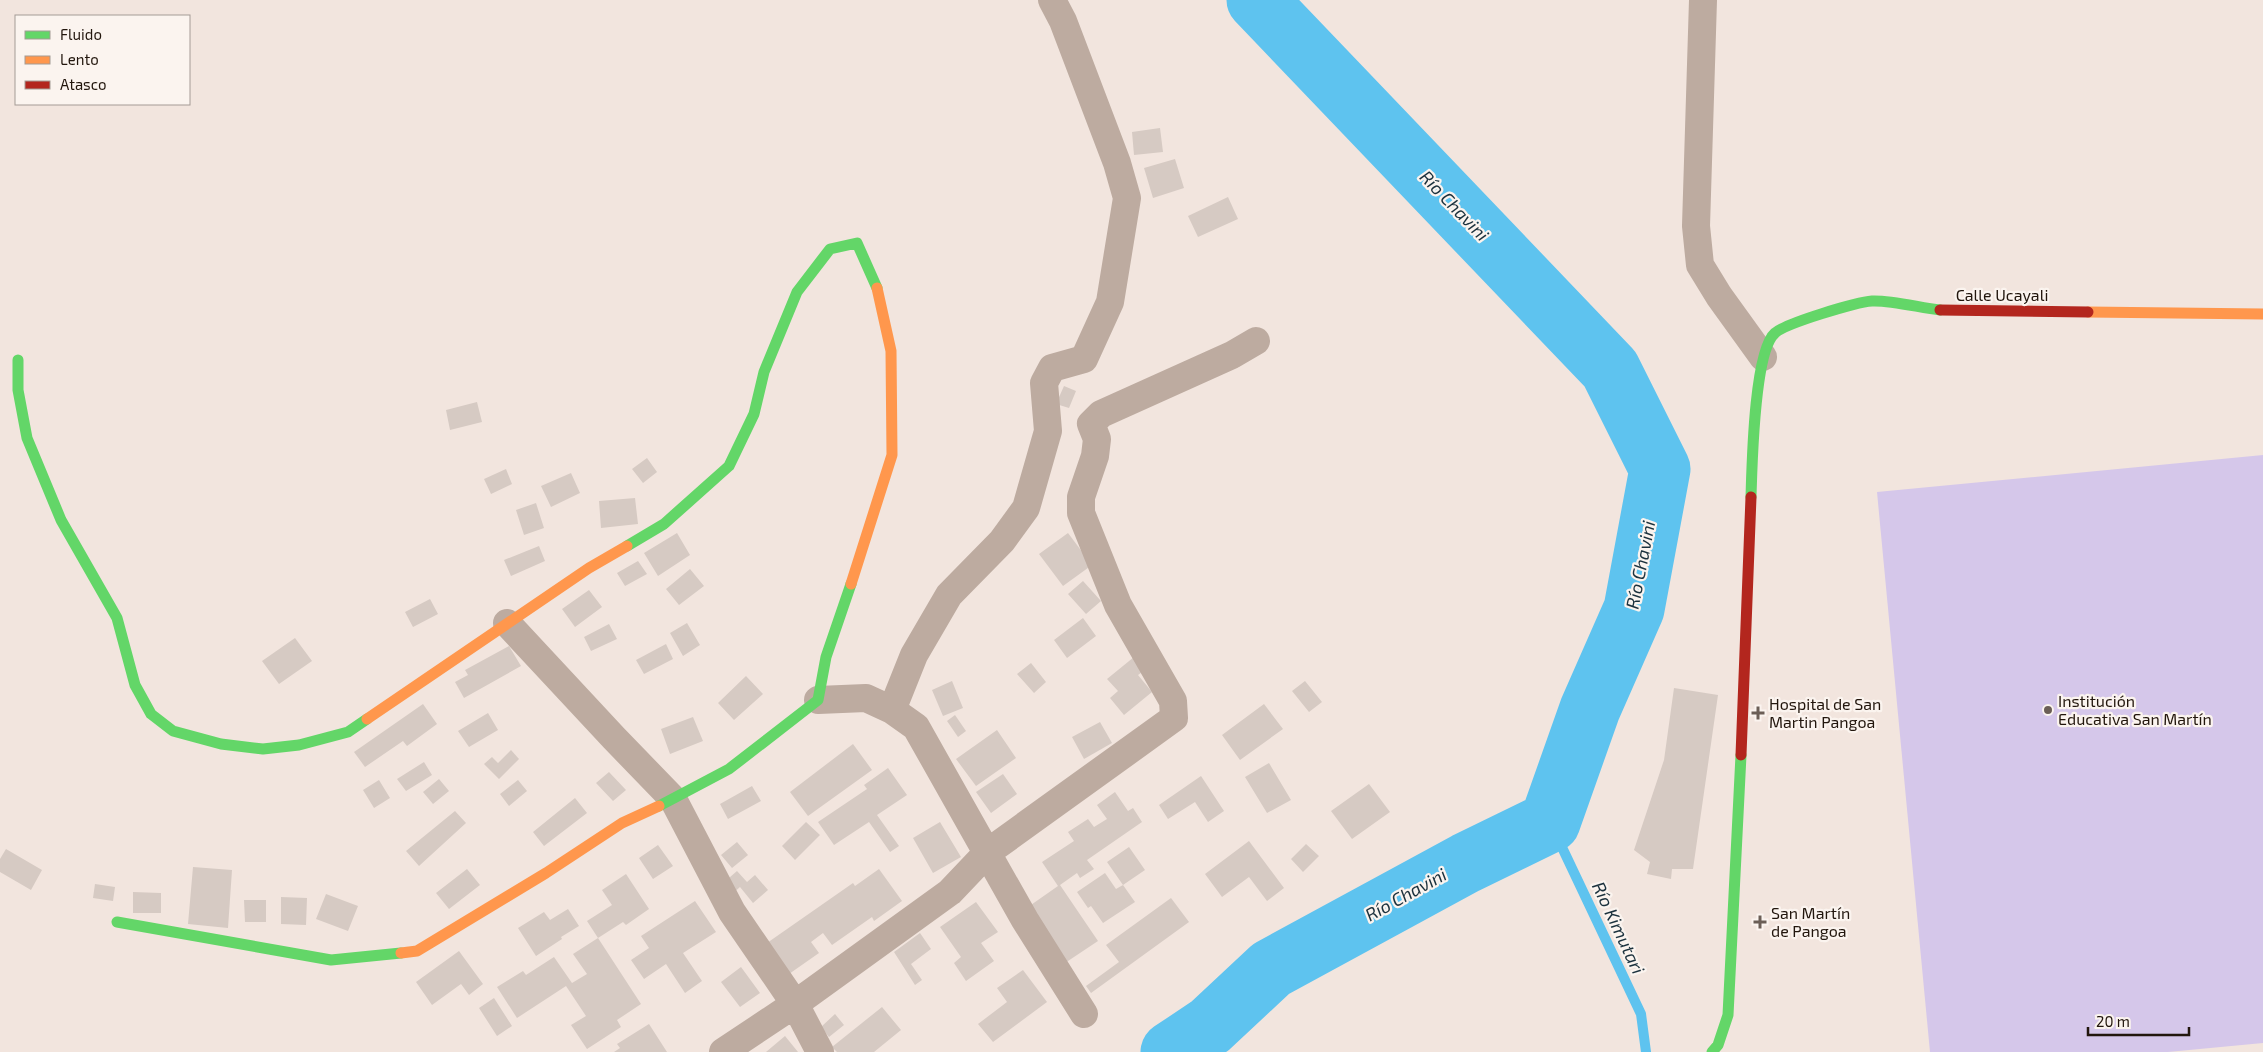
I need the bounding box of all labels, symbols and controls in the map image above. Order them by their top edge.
legend [15,15,190,105]
text: Fluido [60,25,102,43]
text: Lento [60,50,99,68]
text: Atasco [60,75,106,93]
water label: Río Chavini [1416,165,1494,246]
street label: Calle Ucayali [1956,285,2048,304]
water label: Río Chavini [1621,518,1659,611]
place label: Institución Educativa San Martín [2058,691,2212,728]
place label: Hospital de San Martin Pangoa [1769,694,1881,731]
marker: Institución Educativa San Martín [2042,704,2054,716]
marker: Hospital de San Martin Pangoa [1751,706,1765,720]
water label: Río Chavini [1361,863,1450,925]
water label: Río Kimutari [1588,878,1650,978]
place label: San Martín de Pangoa [1771,903,1850,940]
marker: San Martín de Pangoa [1753,915,1767,929]
scale bar [2088,1004,2189,1036]
text: 20 m [2096,1012,2130,1030]

